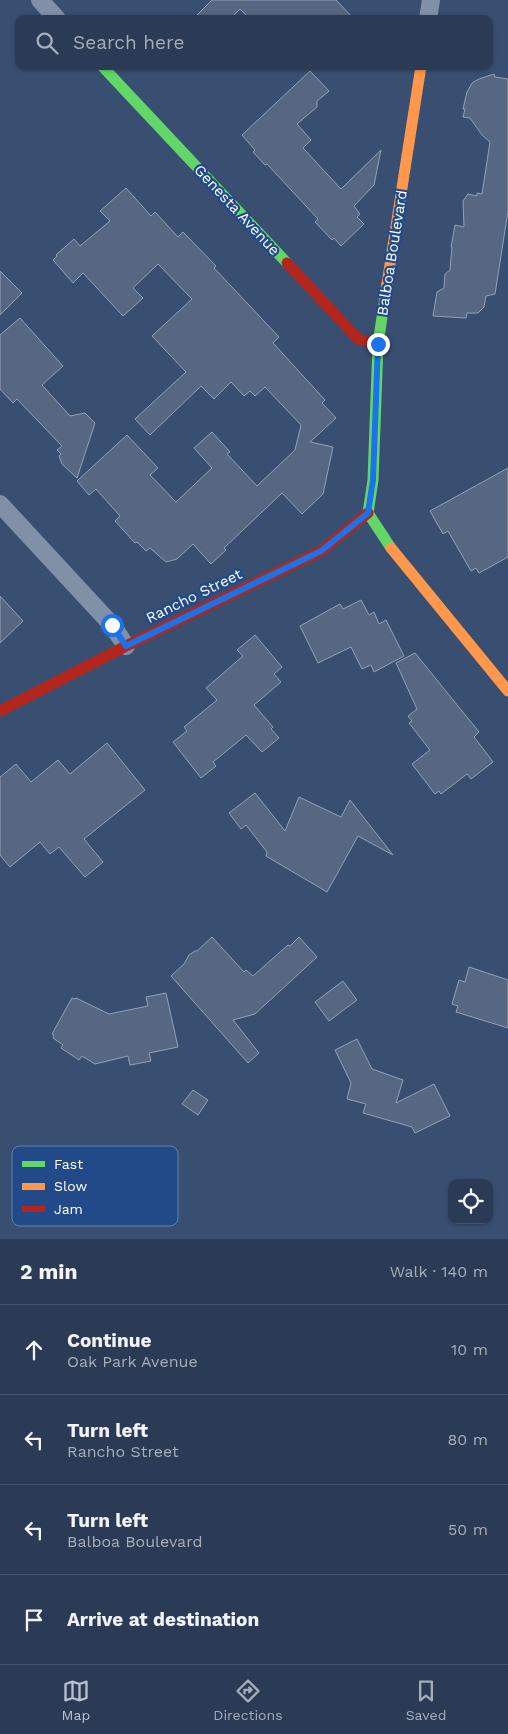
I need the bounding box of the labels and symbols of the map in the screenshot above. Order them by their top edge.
street label: Genesta Avenue [190,161,284,259]
street label: Balboa Boulevard [373,189,411,317]
route end [367,333,390,356]
street label: Rancho Street [143,565,246,627]
route start [101,614,124,637]
legend [12,1146,178,1226]
text: Fast [54,1156,83,1172]
text: Slow [54,1178,87,1194]
text: Jam [54,1201,83,1217]

